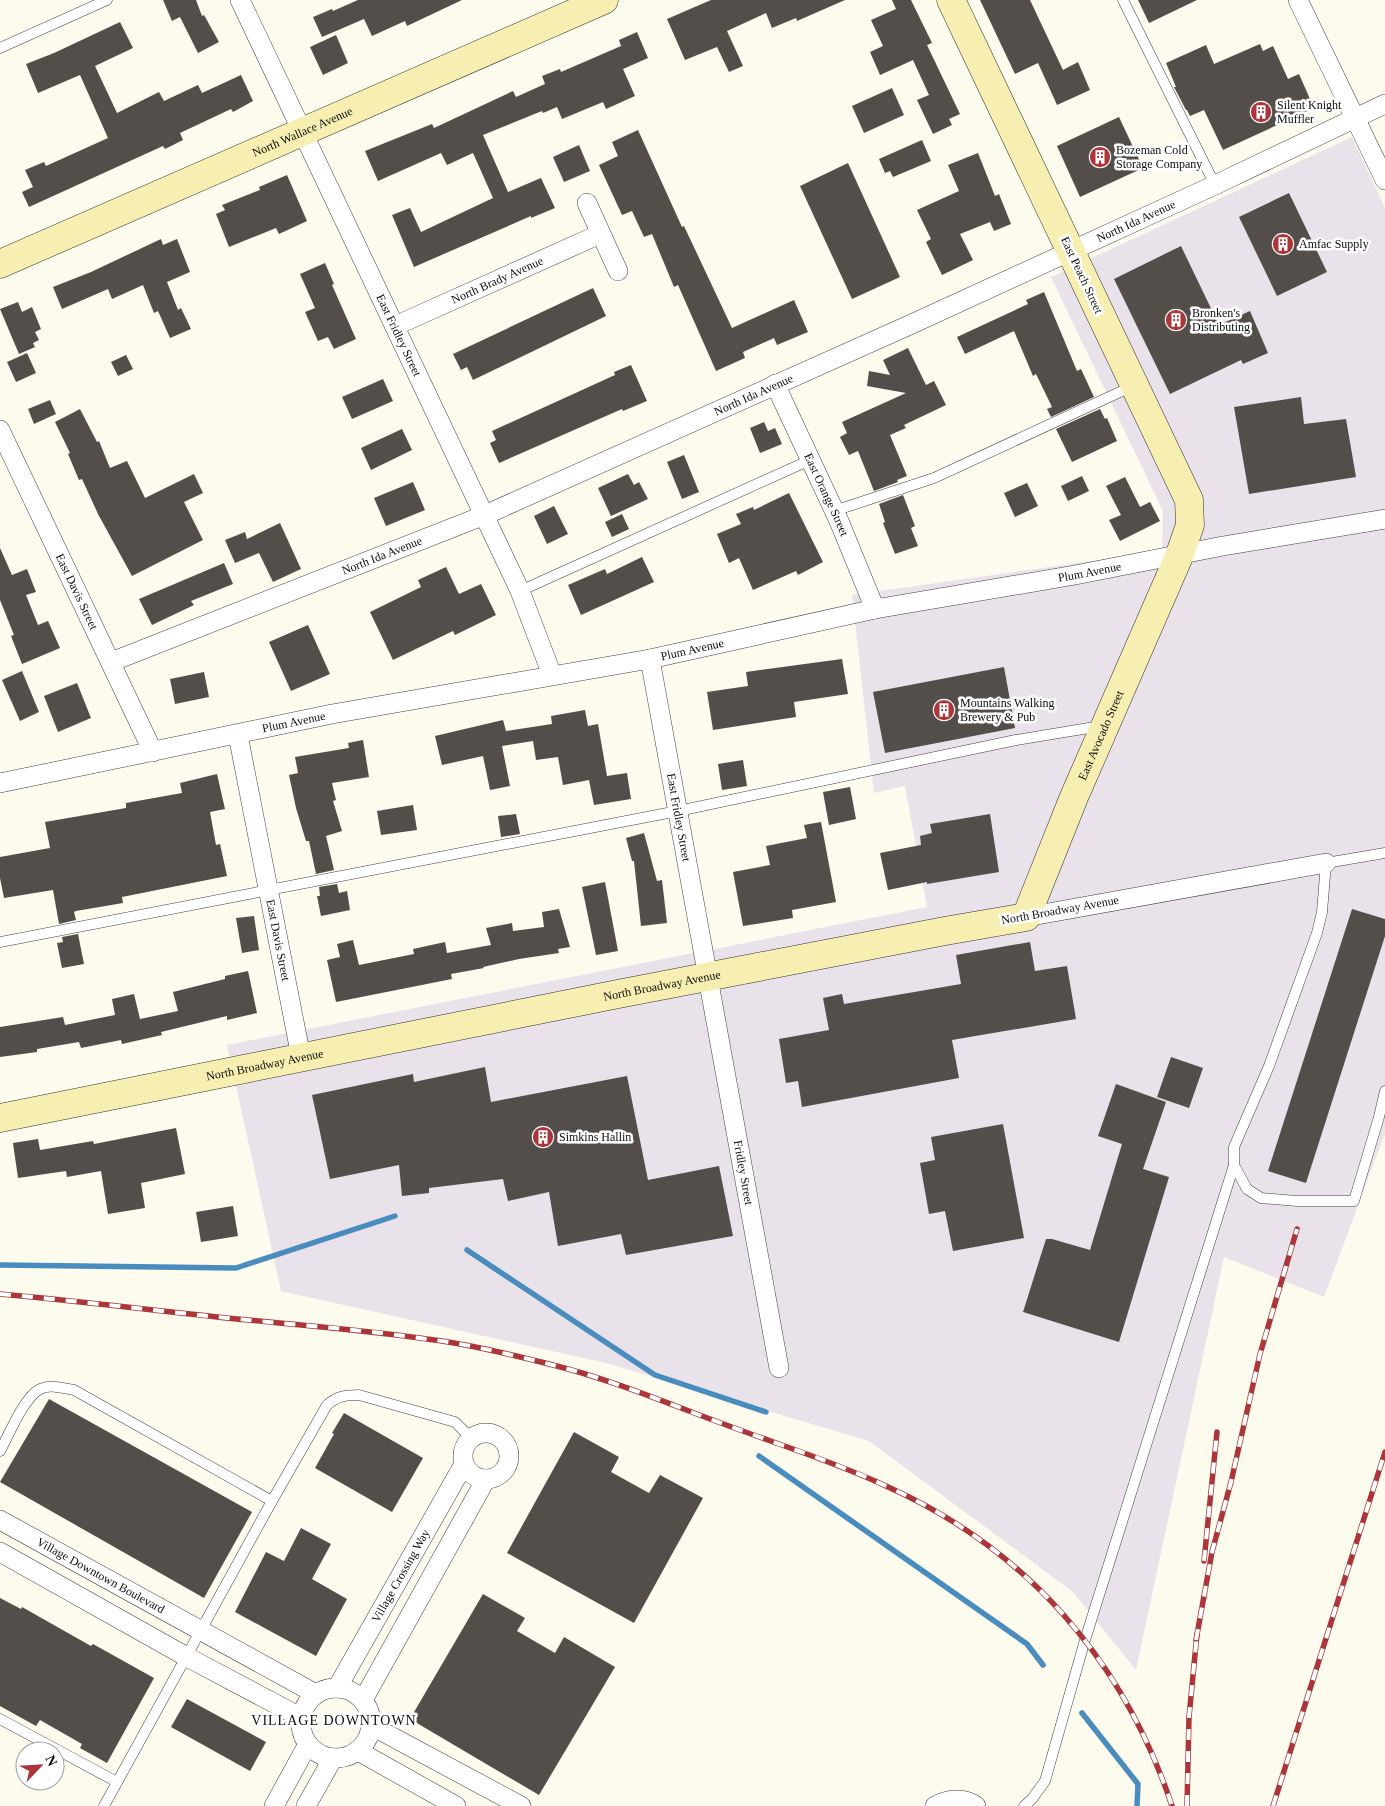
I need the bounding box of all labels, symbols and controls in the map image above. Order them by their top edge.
place label: Silent Knight Muffler [1277,98,1342,126]
building icon: Silent Knight Muffler [1249,100,1273,124]
street label: North Wallace Avenue [250,104,355,160]
place label: Bozeman Cold Storage Company [1116,143,1202,171]
building icon: Bozeman Cold Storage Company [1088,145,1112,169]
street label: North Ida Avenue [1094,197,1178,245]
building icon: Amfac Supply [1271,232,1295,256]
street label: East Peach Street [1058,234,1106,316]
place label: Amfac Supply [1299,237,1369,251]
street label: North Brady Avenue [449,253,545,307]
street label: East Fridley Street [373,292,425,379]
place label: Bronken's Distributing [1192,306,1250,334]
building icon: Bronken's Distributing [1164,308,1188,332]
street label: North Ida Avenue [712,371,795,419]
street label: East Orange Street [801,451,852,539]
street label: North Ida Avenue [340,533,424,578]
street label: East Davis Street [53,551,101,633]
street label: Plum Avenue [1057,559,1122,585]
street label: Plum Avenue [659,636,725,663]
street label: East Avocado Street [1075,688,1127,782]
place label: Mountains Walking Brewery & Pub [960,696,1054,724]
building icon: Mountains Walking Brewery & Pub [932,698,956,722]
street label: Plum Avenue [261,709,327,735]
street label: East Fridley Street [664,772,694,863]
street label: North Broadway Avenue [1000,893,1120,927]
street label: East Davis Street [263,898,293,983]
street label: North Broadway Avenue [602,967,722,1004]
street label: North Broadway Avenue [205,1046,325,1083]
building icon: Simkins Hallin [531,1125,555,1149]
place label: Simkins Hallin [559,1130,631,1144]
street label: Fridley Street [731,1139,756,1207]
street label: Village Crossing Way [369,1527,433,1625]
street label: Village Downtown Boulevard [34,1535,167,1616]
district label: VILLAGE DOWNTOWN [251,1713,417,1728]
north arrow [15,1741,65,1791]
text: N [42,1753,60,1768]

